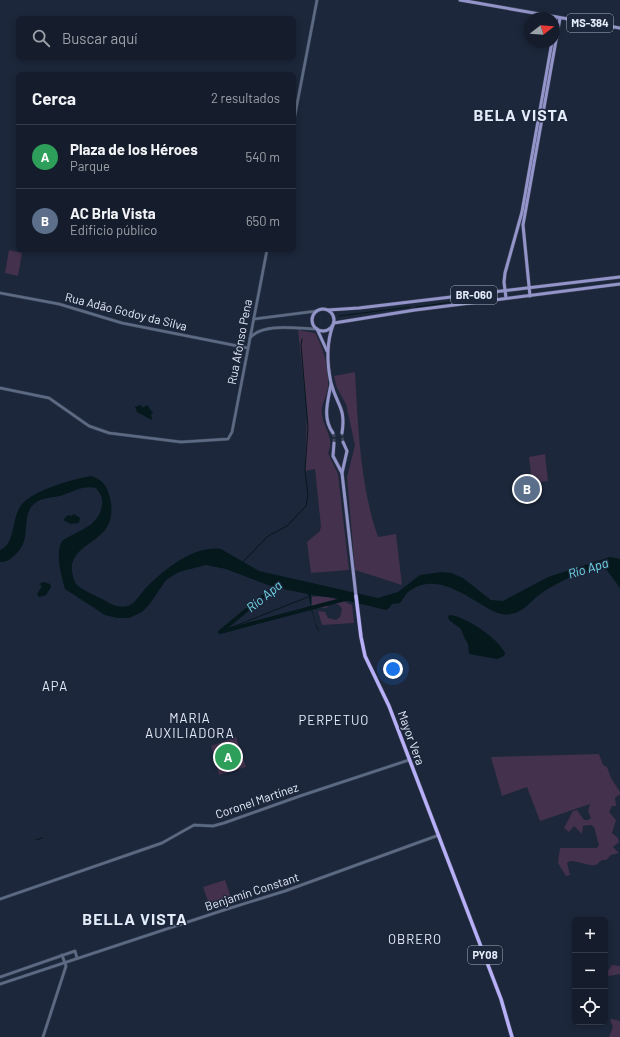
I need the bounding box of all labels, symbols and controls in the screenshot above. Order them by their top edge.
north arrow [524,12,560,48]
road number: MS-384 [567,14,613,32]
search box [16,16,296,60]
icon: search [30,27,52,49]
text: Buscar aquí [62,29,138,47]
text: Cerca [32,88,76,108]
text: 2 resultados [211,90,280,106]
district label: BELA VISTA [473,105,569,124]
text: Plaza de los Héroes [70,140,198,158]
text: A [41,149,49,165]
text: 540 m [245,149,280,165]
text: Parque [70,158,110,174]
text: AC Brla Vista [70,204,156,222]
text: B [41,213,49,229]
text: 650 m [246,213,280,229]
text: Edificio público [70,222,157,238]
road number: BR-060 [451,286,497,304]
street label: Rua Adão Godoy da Silva [64,289,189,333]
street label: Rua Afonso Pena [224,298,254,386]
pin: B [514,474,540,504]
water label: Río Apa [566,554,610,582]
water label: Río Apa [243,577,285,615]
your location [383,659,403,679]
district label: APA [42,678,68,694]
street label: Mayor Vera [396,709,428,767]
district label: MARIA AUXILIADORA [145,710,235,741]
district label: PERPETUO [299,712,369,728]
pin: A [215,742,241,772]
street label: Coronel Martínez [213,779,300,821]
street label: Benjamín Constant [203,869,301,913]
district label: BELLA VISTA [82,909,188,928]
map controls [572,917,608,1025]
button: + [572,917,608,953]
district label: OBRERO [388,931,442,947]
road number: PY08 [468,946,502,964]
button: − [572,953,608,989]
button: locate [572,989,608,1025]

